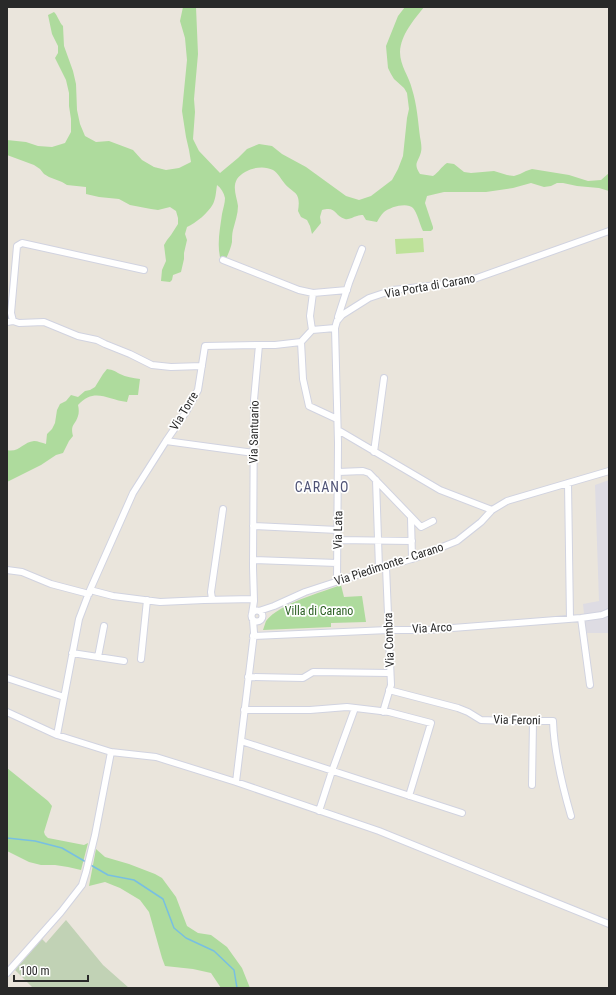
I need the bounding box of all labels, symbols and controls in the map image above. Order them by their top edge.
street label: Via Porta di Carano [384,271,476,301]
street label: Via Torre [167,389,201,433]
street label: Via Santuario [246,400,262,464]
district label: CARANO [295,479,349,495]
street label: Via Lata [331,510,345,549]
street label: Via Piedimonte - Carano [333,540,445,588]
park label: Villa di Carano [285,604,353,618]
street label: Via Combra [381,612,397,668]
street label: Via Arco [412,620,452,636]
street label: Via Feroni [493,713,541,727]
scale bar [14,957,88,983]
text: 100 m [20,964,50,978]

